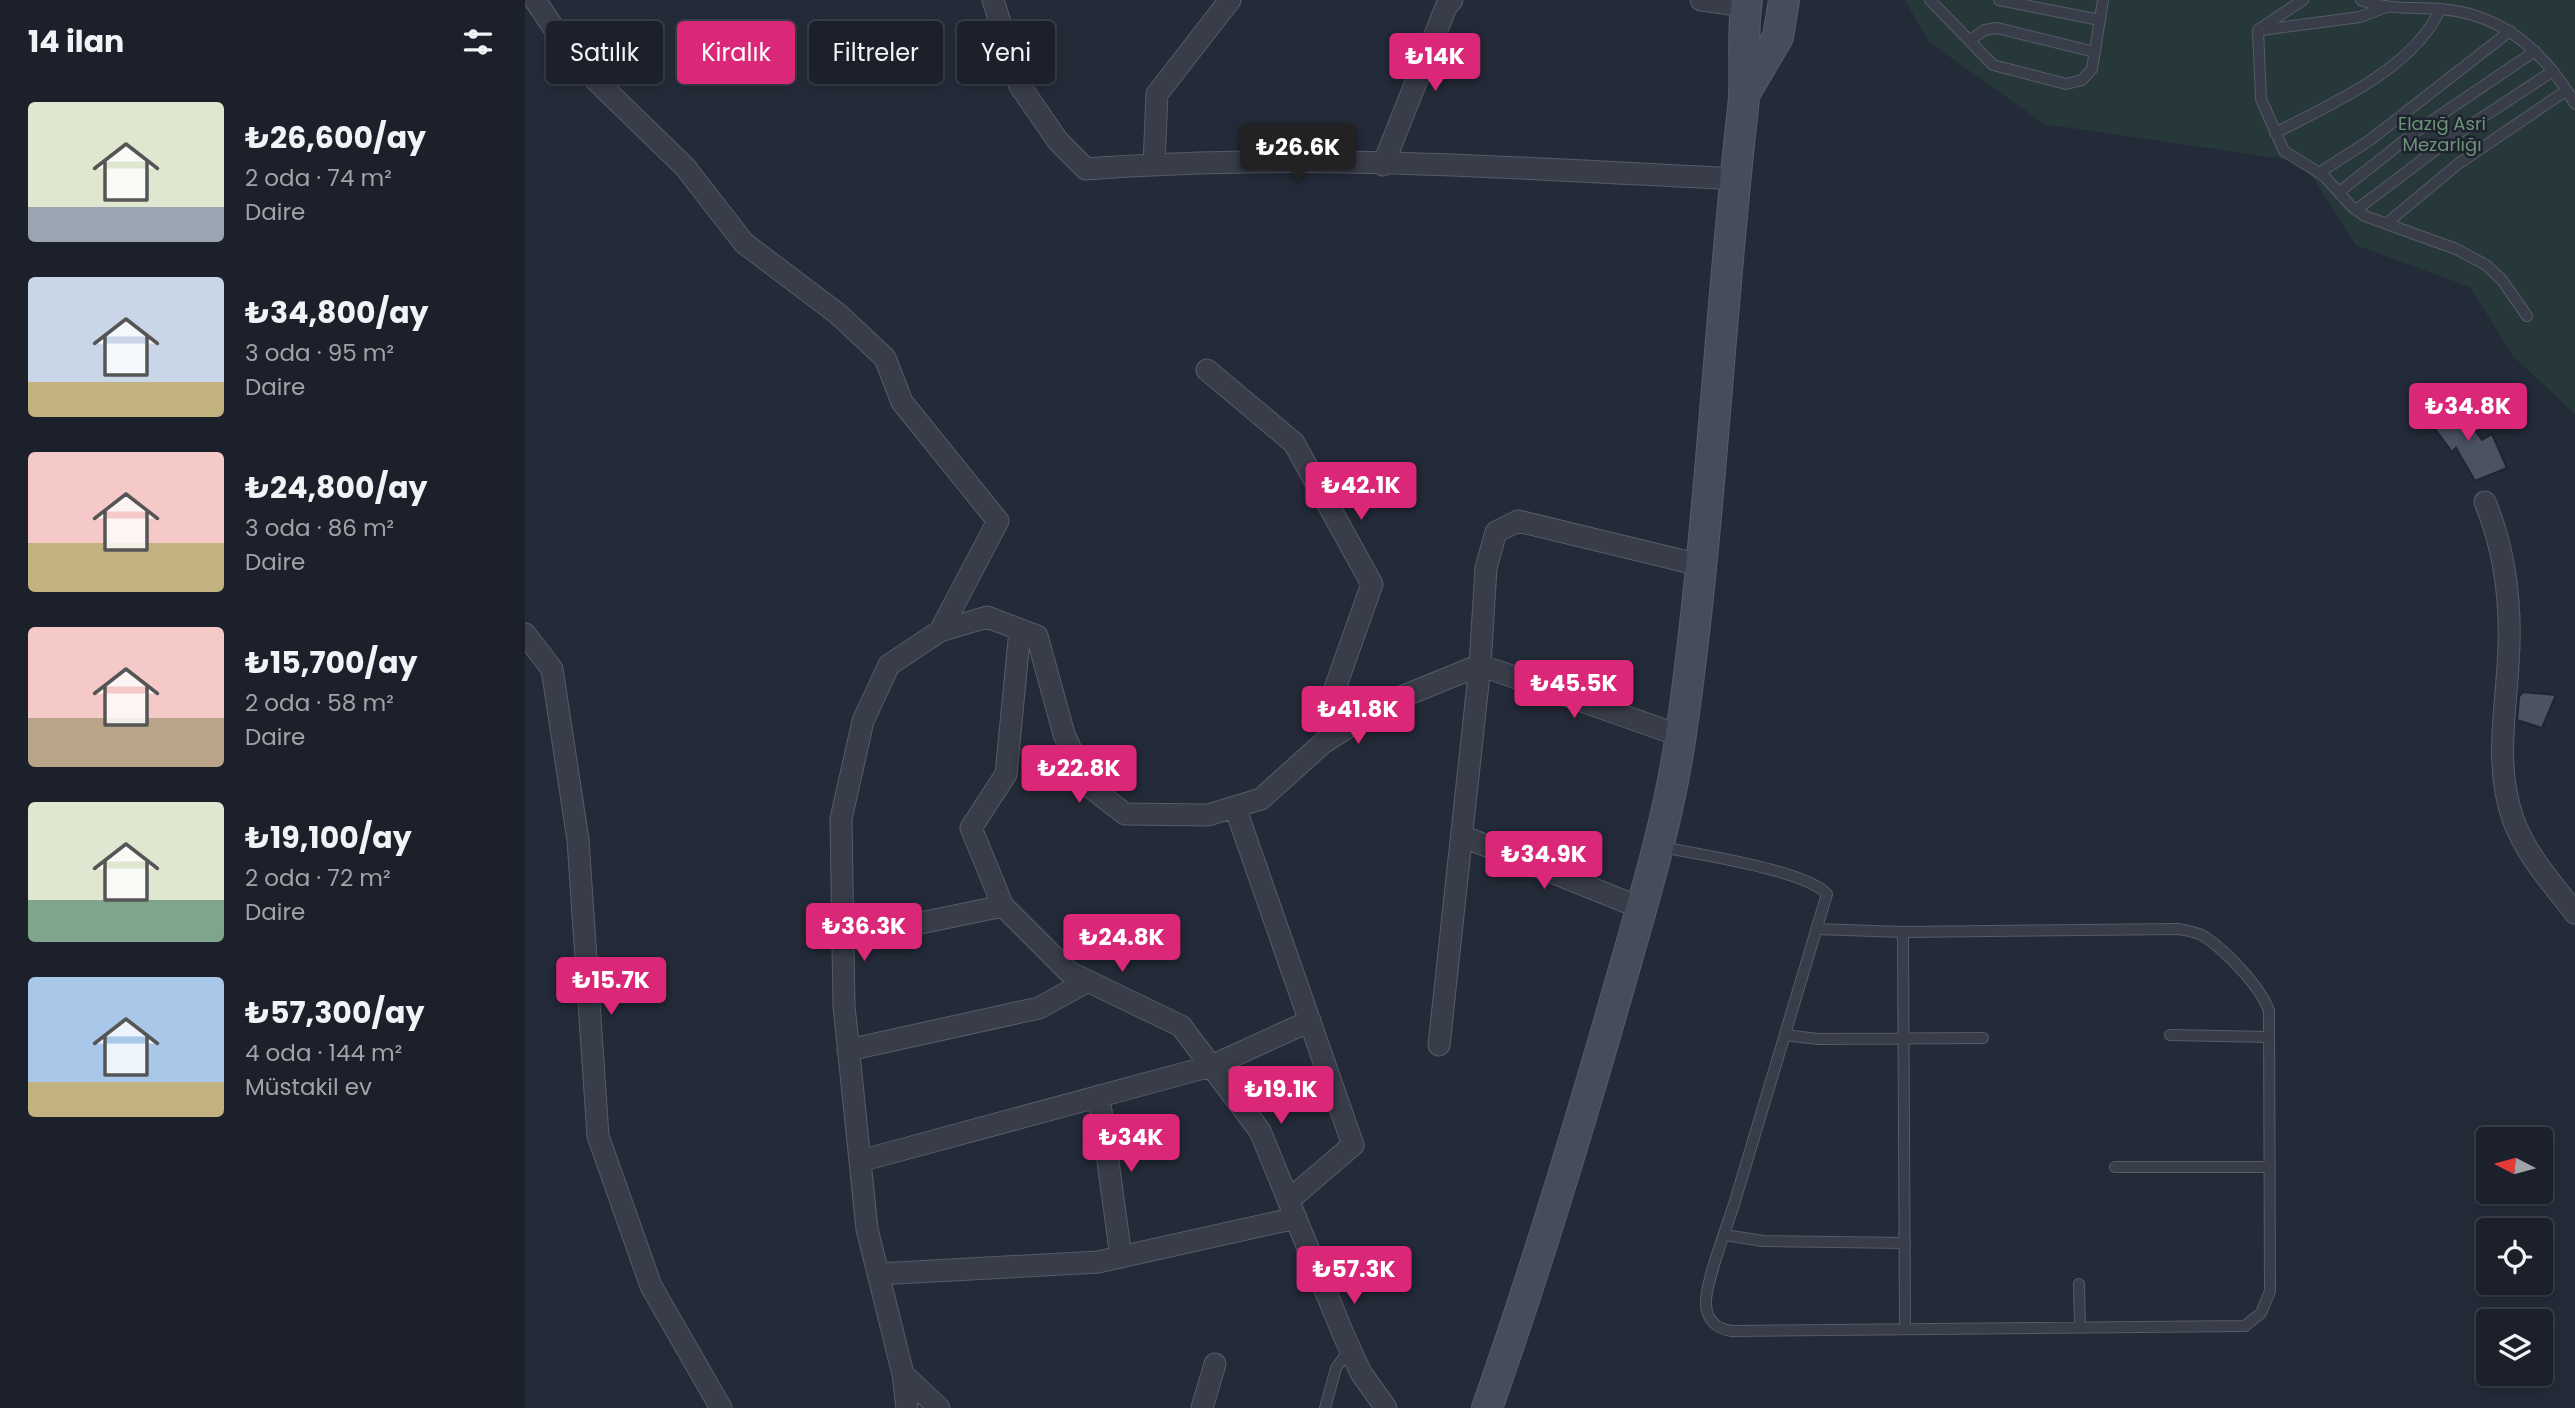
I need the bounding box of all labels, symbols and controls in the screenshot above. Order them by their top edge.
text: 14 ilan [28,20,124,63]
chip: Satılık [546,21,663,84]
chip: Kiralık [677,21,795,84]
chip: Filtreler [809,21,943,84]
chip: Yeni [957,21,1055,84]
icon: filters [459,23,497,61]
pin: ₺14K [1394,34,1476,93]
text: ₺14K [1405,40,1465,72]
park label: Elazığ Asri Mezarlığı [2398,111,2486,157]
text: ₺26,600/ay [245,116,426,159]
pin: ₺26.6K [1241,124,1355,184]
icon: home [84,130,168,214]
text: ₺26.6K [1256,131,1340,163]
text: 2 oda · 74 m² [245,162,392,194]
text: Daire [245,196,305,228]
text: ₺34,800/ay [245,291,429,334]
icon: home [84,305,168,389]
text: 3 oda · 95 m² [245,337,394,369]
text: Daire [245,371,305,403]
pin: ₺34.8K [2411,384,2525,443]
text: ₺34.8K [2425,390,2511,422]
pin: ₺42.1K [1304,462,1418,522]
text: ₺24,800/ay [245,466,428,509]
text: ₺42.1K [1321,469,1401,501]
icon: home [84,480,168,564]
text: 3 oda · 86 m² [245,512,394,544]
text: Daire [245,546,305,578]
text: ₺15,700/ay [245,641,418,684]
icon: home [84,655,168,739]
pin: ₺45.5K [1517,660,1631,720]
text: ₺45.5K [1530,667,1618,699]
pin: ₺41.8K [1301,686,1415,746]
text: 2 oda · 58 m² [245,687,394,719]
text: ₺41.8K [1318,693,1398,725]
text: Daire [245,721,305,753]
pin: ₺22.8K [1022,746,1136,805]
text: ₺22.8K [1038,752,1120,784]
text: ₺19,100/ay [245,816,412,859]
icon: home [84,830,168,914]
pin: ₺34.9K [1487,832,1601,891]
text: ₺34.9K [1501,838,1587,870]
text: 2 oda · 72 m² [245,862,391,894]
text: Daire [245,896,305,928]
pin: ₺36.3K [807,904,921,963]
text: ₺36.3K [822,910,906,942]
pin: ₺24.8K [1065,914,1179,974]
text: ₺24.8K [1079,921,1165,953]
pin: ₺15.7K [554,958,668,1017]
text: ₺15.7K [572,964,650,996]
text: ₺57,300/ay [245,991,424,1034]
icon: home [84,1005,168,1089]
text: 4 oda · 144 m² [245,1037,402,1069]
pin: ₺19.1K [1224,1066,1338,1126]
text: Müstakil ev [245,1071,372,1103]
text: ₺19.1K [1244,1073,1318,1105]
pin: ₺34K [1090,1114,1172,1174]
text: ₺34K [1099,1121,1163,1153]
north arrow [2476,1127,2553,1204]
map controls [2476,1127,2553,1386]
button: locate [2476,1218,2553,1295]
pin: ₺57.3K [1297,1246,1411,1306]
text: ₺57.3K [1313,1253,1395,1285]
button: layers [2476,1309,2553,1386]

